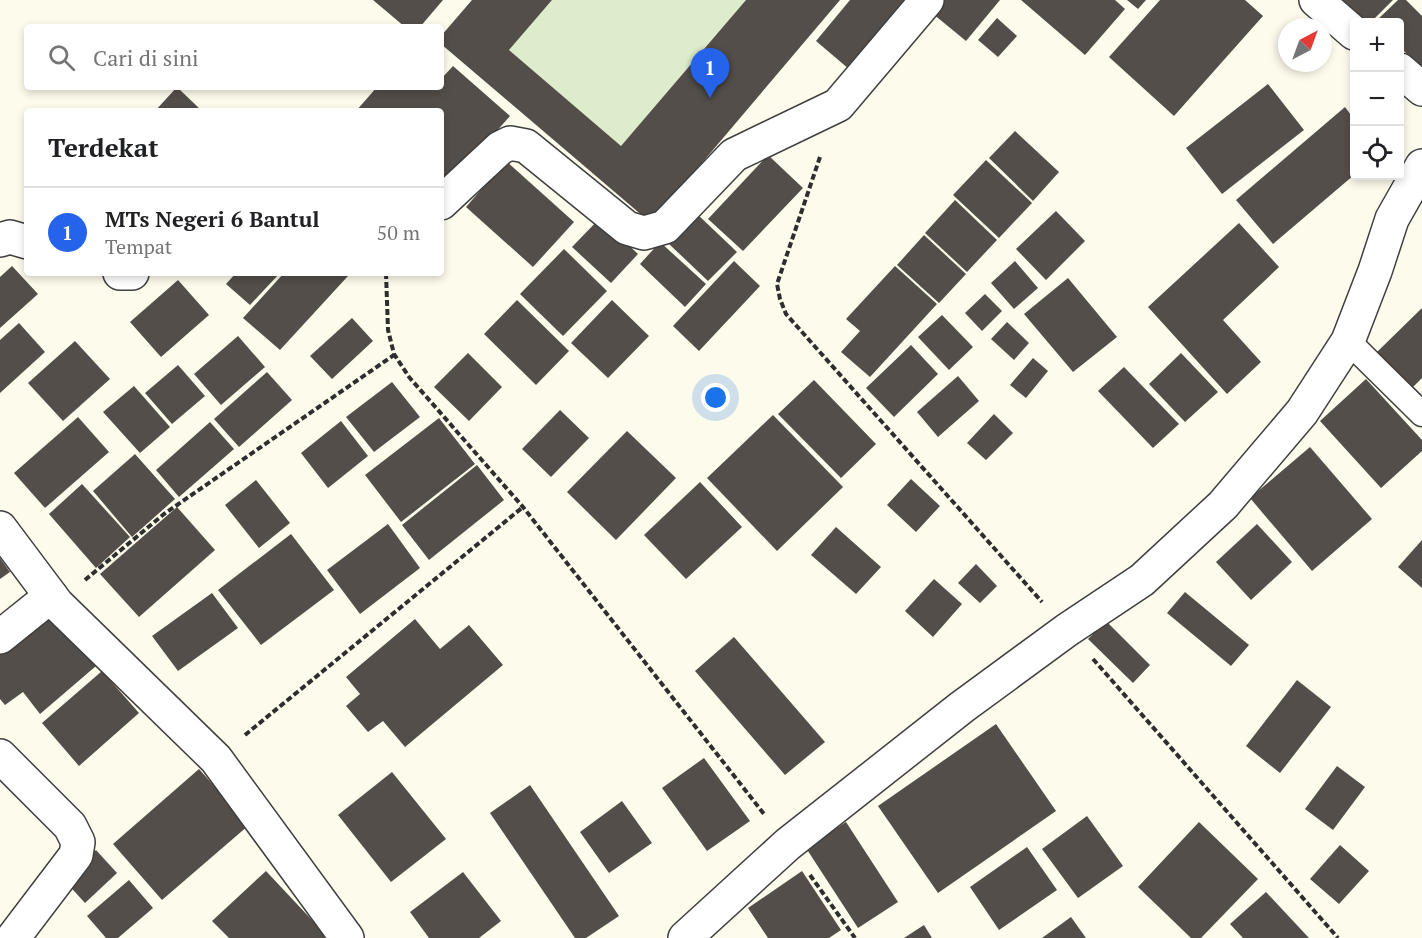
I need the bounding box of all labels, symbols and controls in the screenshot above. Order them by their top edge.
north arrow [1278,18,1332,72]
map controls [1350,18,1404,180]
button: + [1350,18,1404,72]
search box [24,24,444,90]
icon: search [45,41,78,74]
text: Cari di sini [93,43,199,72]
pin: 1 [690,48,730,98]
button: − [1350,72,1404,126]
button: locate [1350,126,1404,180]
text: Terdekat [48,130,159,164]
text: MTs Negeri 6 Bantul [105,204,320,233]
text: 1 [62,219,73,246]
text: 50 m [377,219,420,246]
text: Tempat [105,233,172,260]
your location [701,383,730,412]

